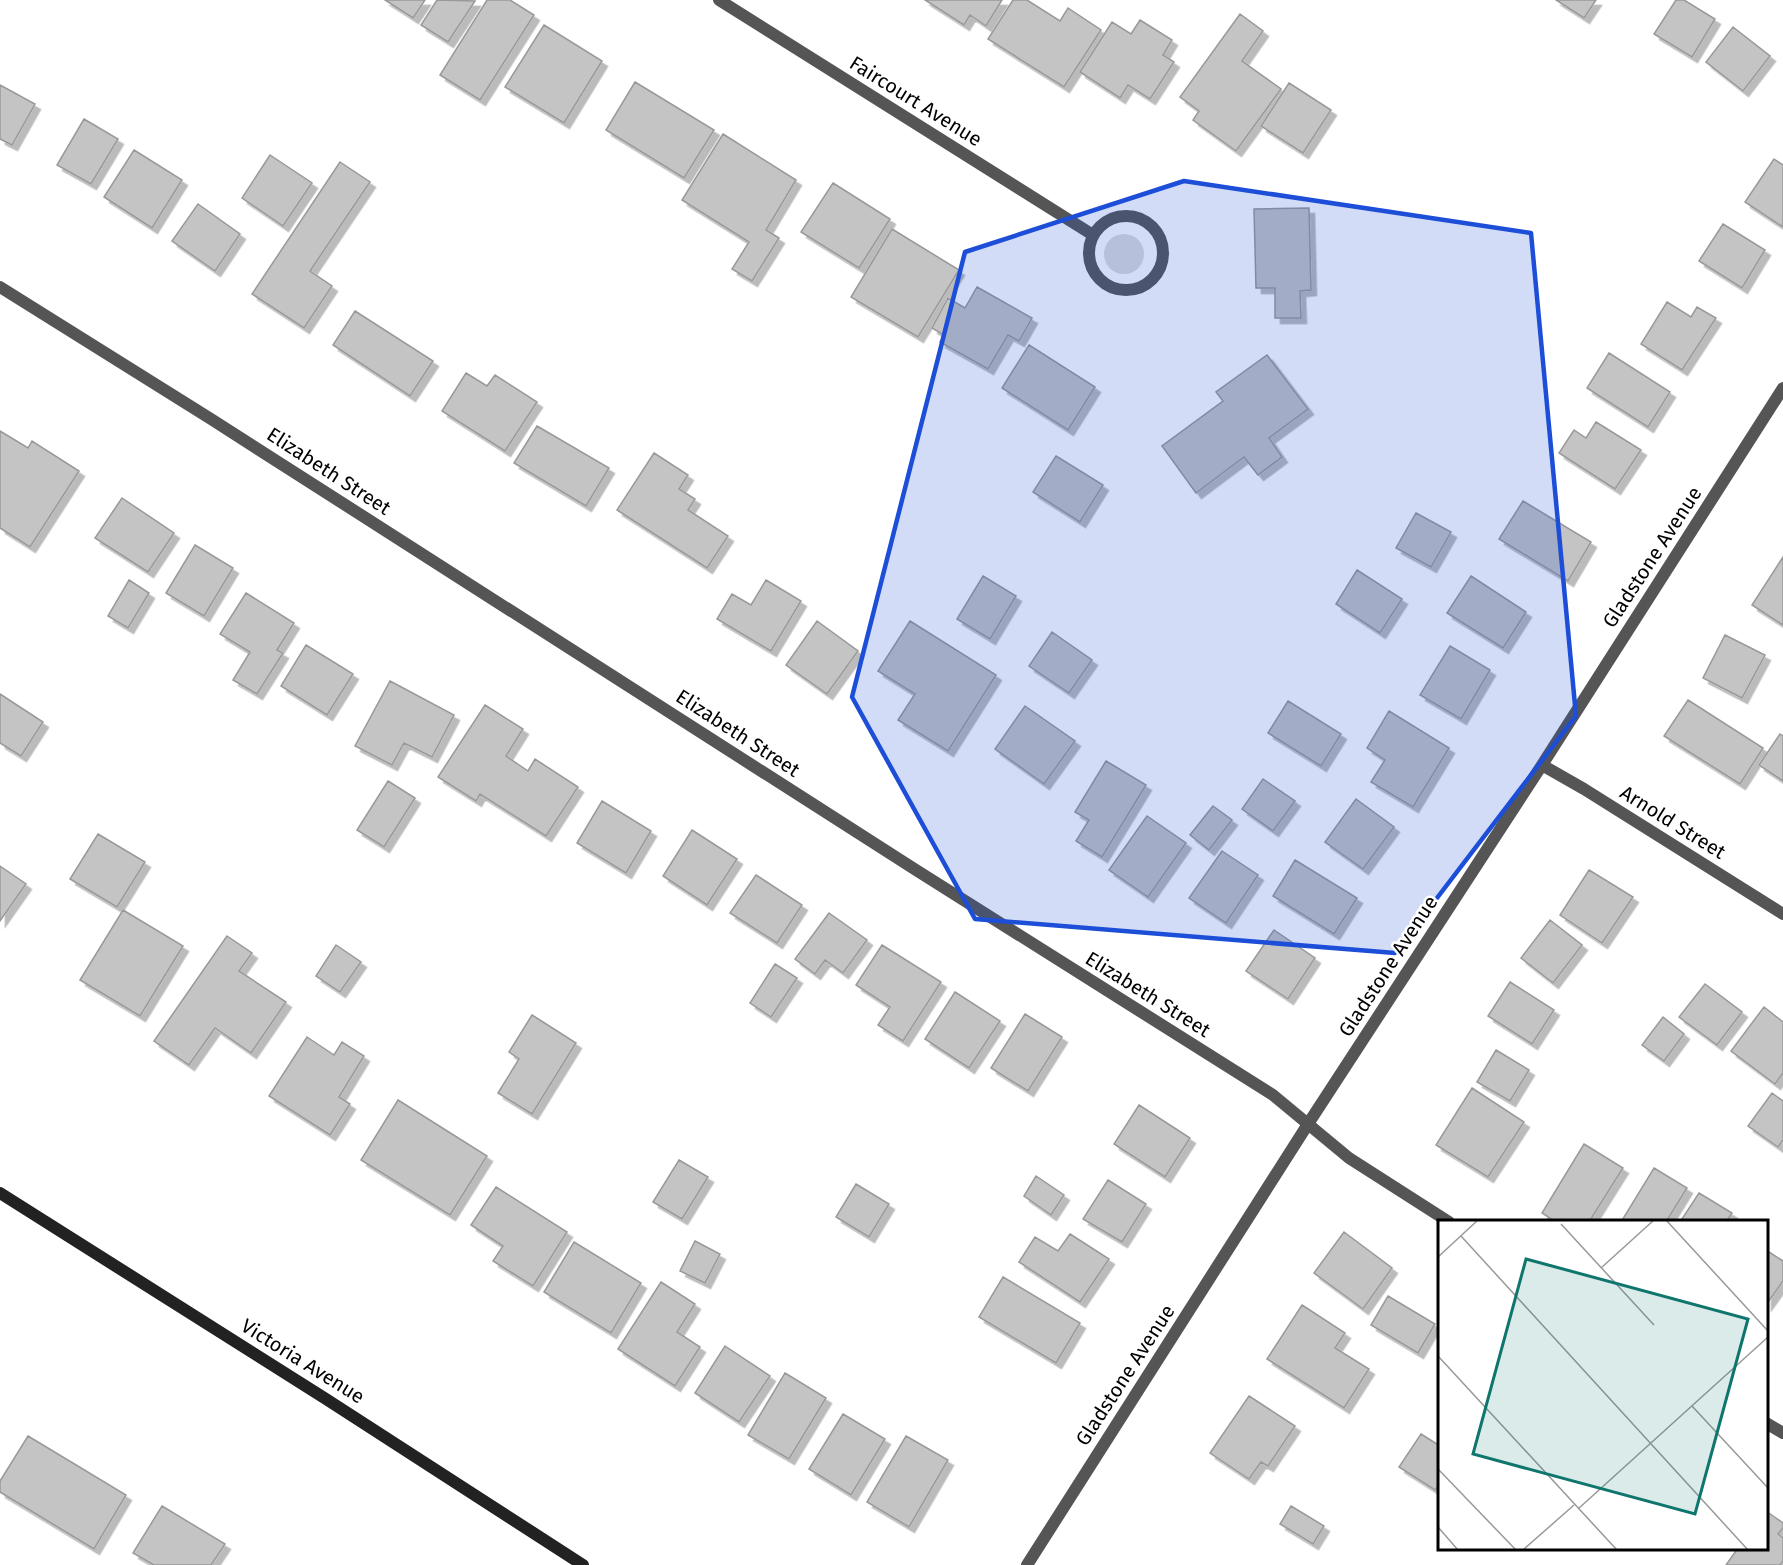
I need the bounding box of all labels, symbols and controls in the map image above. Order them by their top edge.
street label: Faircourt Avenue [845,51,987,151]
street label: Elizabeth Street [263,422,396,520]
street label: Gladstone Avenue [1597,482,1707,632]
street label: Elizabeth Street [672,684,805,782]
street label: Arnold Street [1616,780,1731,864]
street label: Gladstone Avenue [1333,891,1443,1041]
street label: Elizabeth Street [1081,946,1216,1042]
inset map [1438,1220,1768,1550]
street label: Gladstone Avenue [1070,1300,1180,1450]
street label: Victoria Avenue [237,1314,369,1408]

